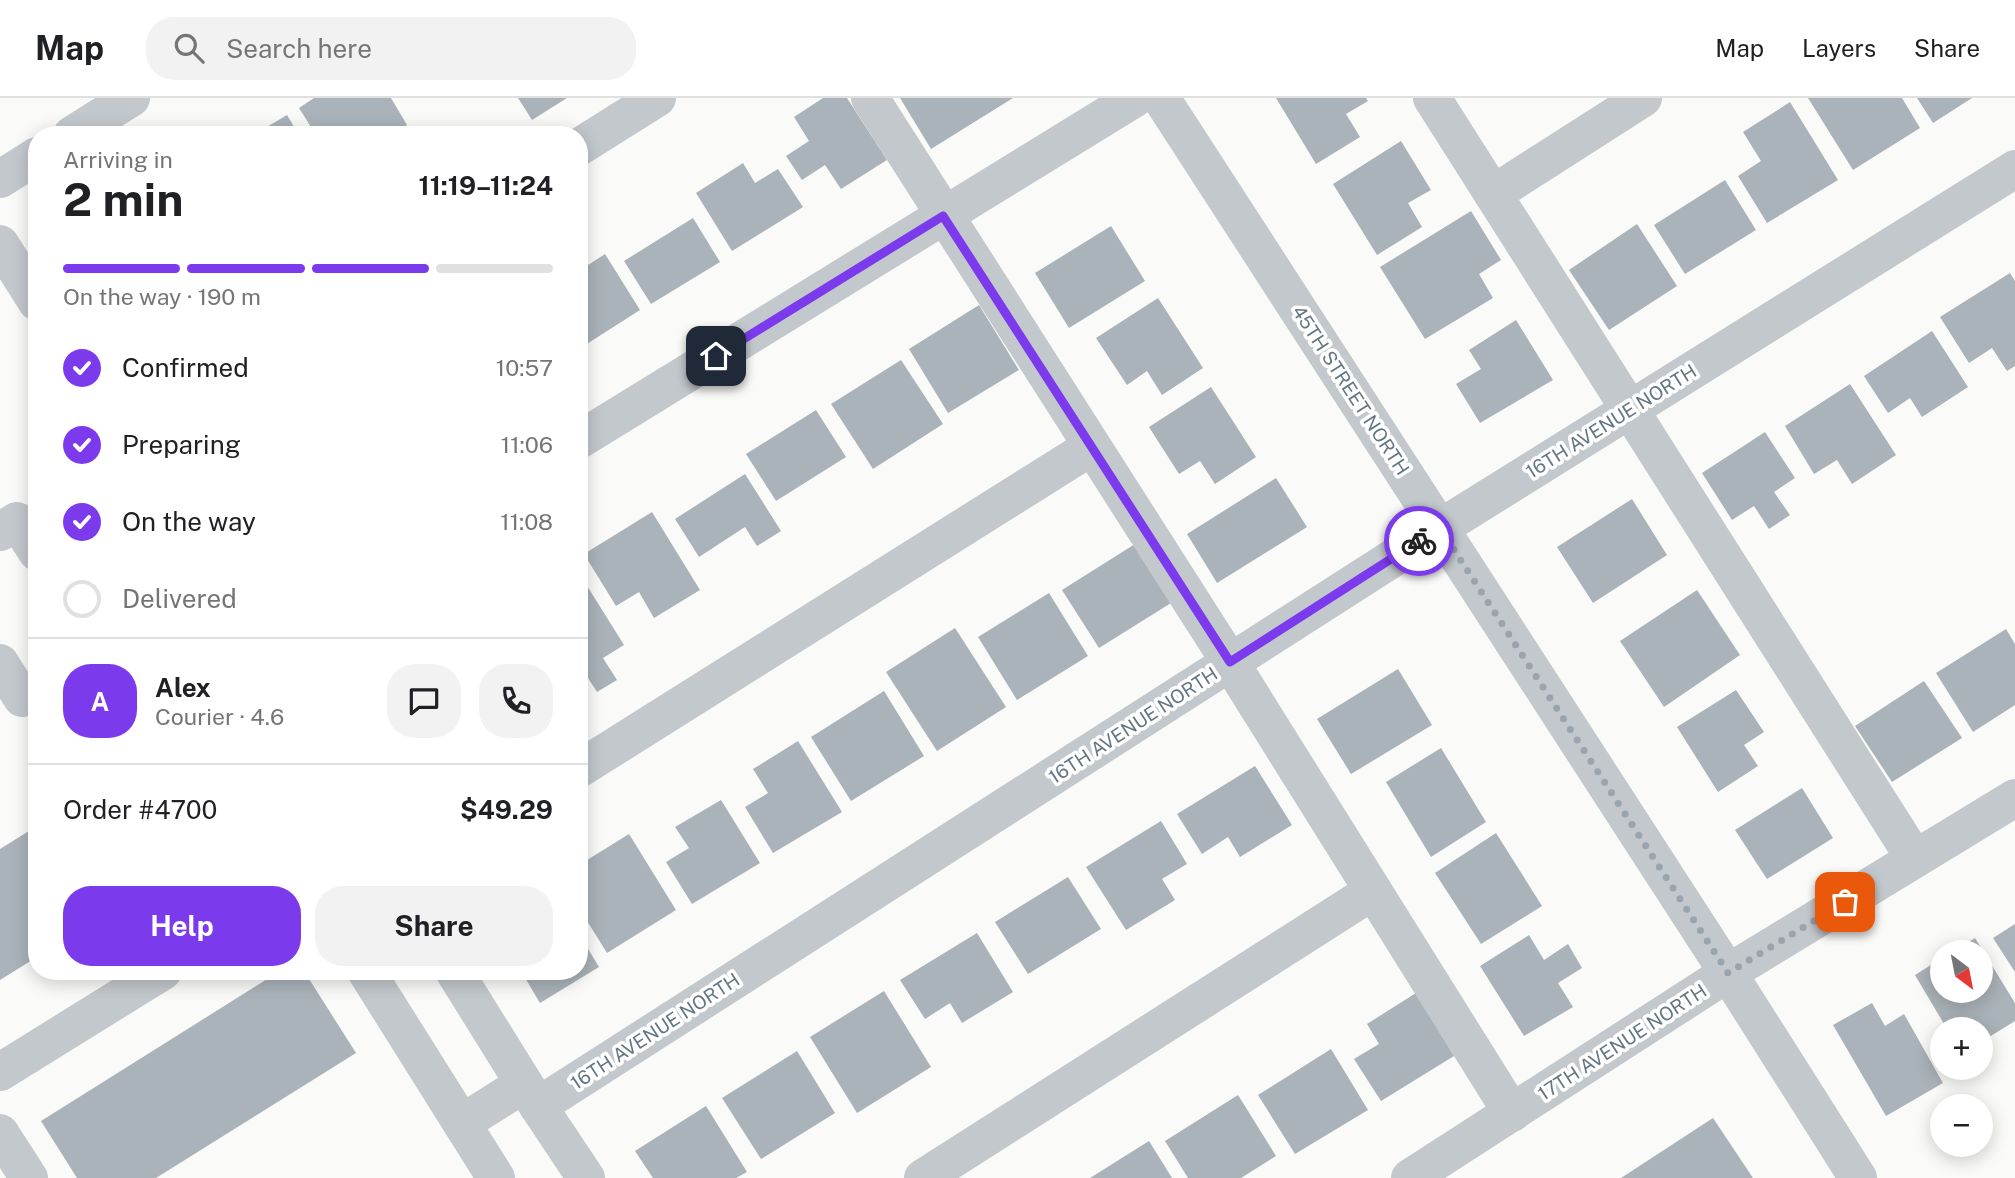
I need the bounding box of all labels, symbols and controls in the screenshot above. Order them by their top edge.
search box [146,17,636,80]
text: Map [35,29,104,67]
icon: search [170,29,208,67]
text: Search here [226,33,372,64]
text: Map [1715,34,1764,62]
text: Layers [1802,34,1876,62]
text: Share [1914,34,1980,62]
text: Arriving in [63,146,173,173]
text: 11:19–11:24 [419,170,553,201]
text: 2 min [63,172,183,226]
text: On the way · 190 m [63,283,261,310]
street label: 45TH STREET NORTH [1288,301,1414,479]
pin [686,326,746,386]
icon: home [697,337,735,375]
icon: check [63,349,101,387]
text: Confirmed [122,352,249,383]
text: 10:57 [496,354,553,381]
street label: 16TH AVENUE NORTH [1522,360,1700,482]
icon: check [63,426,101,464]
text: Preparing [122,429,241,460]
text: 11:06 [501,431,553,458]
icon: check [63,503,101,541]
text: On the way [122,506,256,537]
courier [1384,506,1454,576]
text: 11:08 [500,508,553,535]
icon: bike [1400,522,1438,560]
text: Delivered [122,583,237,614]
street label: 16TH AVENUE NORTH [1045,662,1221,788]
button: chat [387,664,461,738]
button: phone [479,664,553,738]
text: Alex [155,672,211,703]
text: A [91,686,109,717]
text: Courier · 4.6 [155,703,284,730]
text: Order #4700 [63,794,217,825]
text: $49.29 [460,794,553,825]
pin [1815,872,1875,932]
icon: bag [1826,883,1864,921]
button: Help [63,886,301,966]
button: Share [315,886,553,966]
north arrow [1930,940,1993,1003]
map controls [1930,940,1993,1157]
street label: 16TH AVENUE NORTH [567,968,743,1094]
street label: 17TH AVENUE NORTH [1534,979,1710,1105]
button: + [1930,1017,1993,1080]
button: − [1930,1094,1993,1157]

